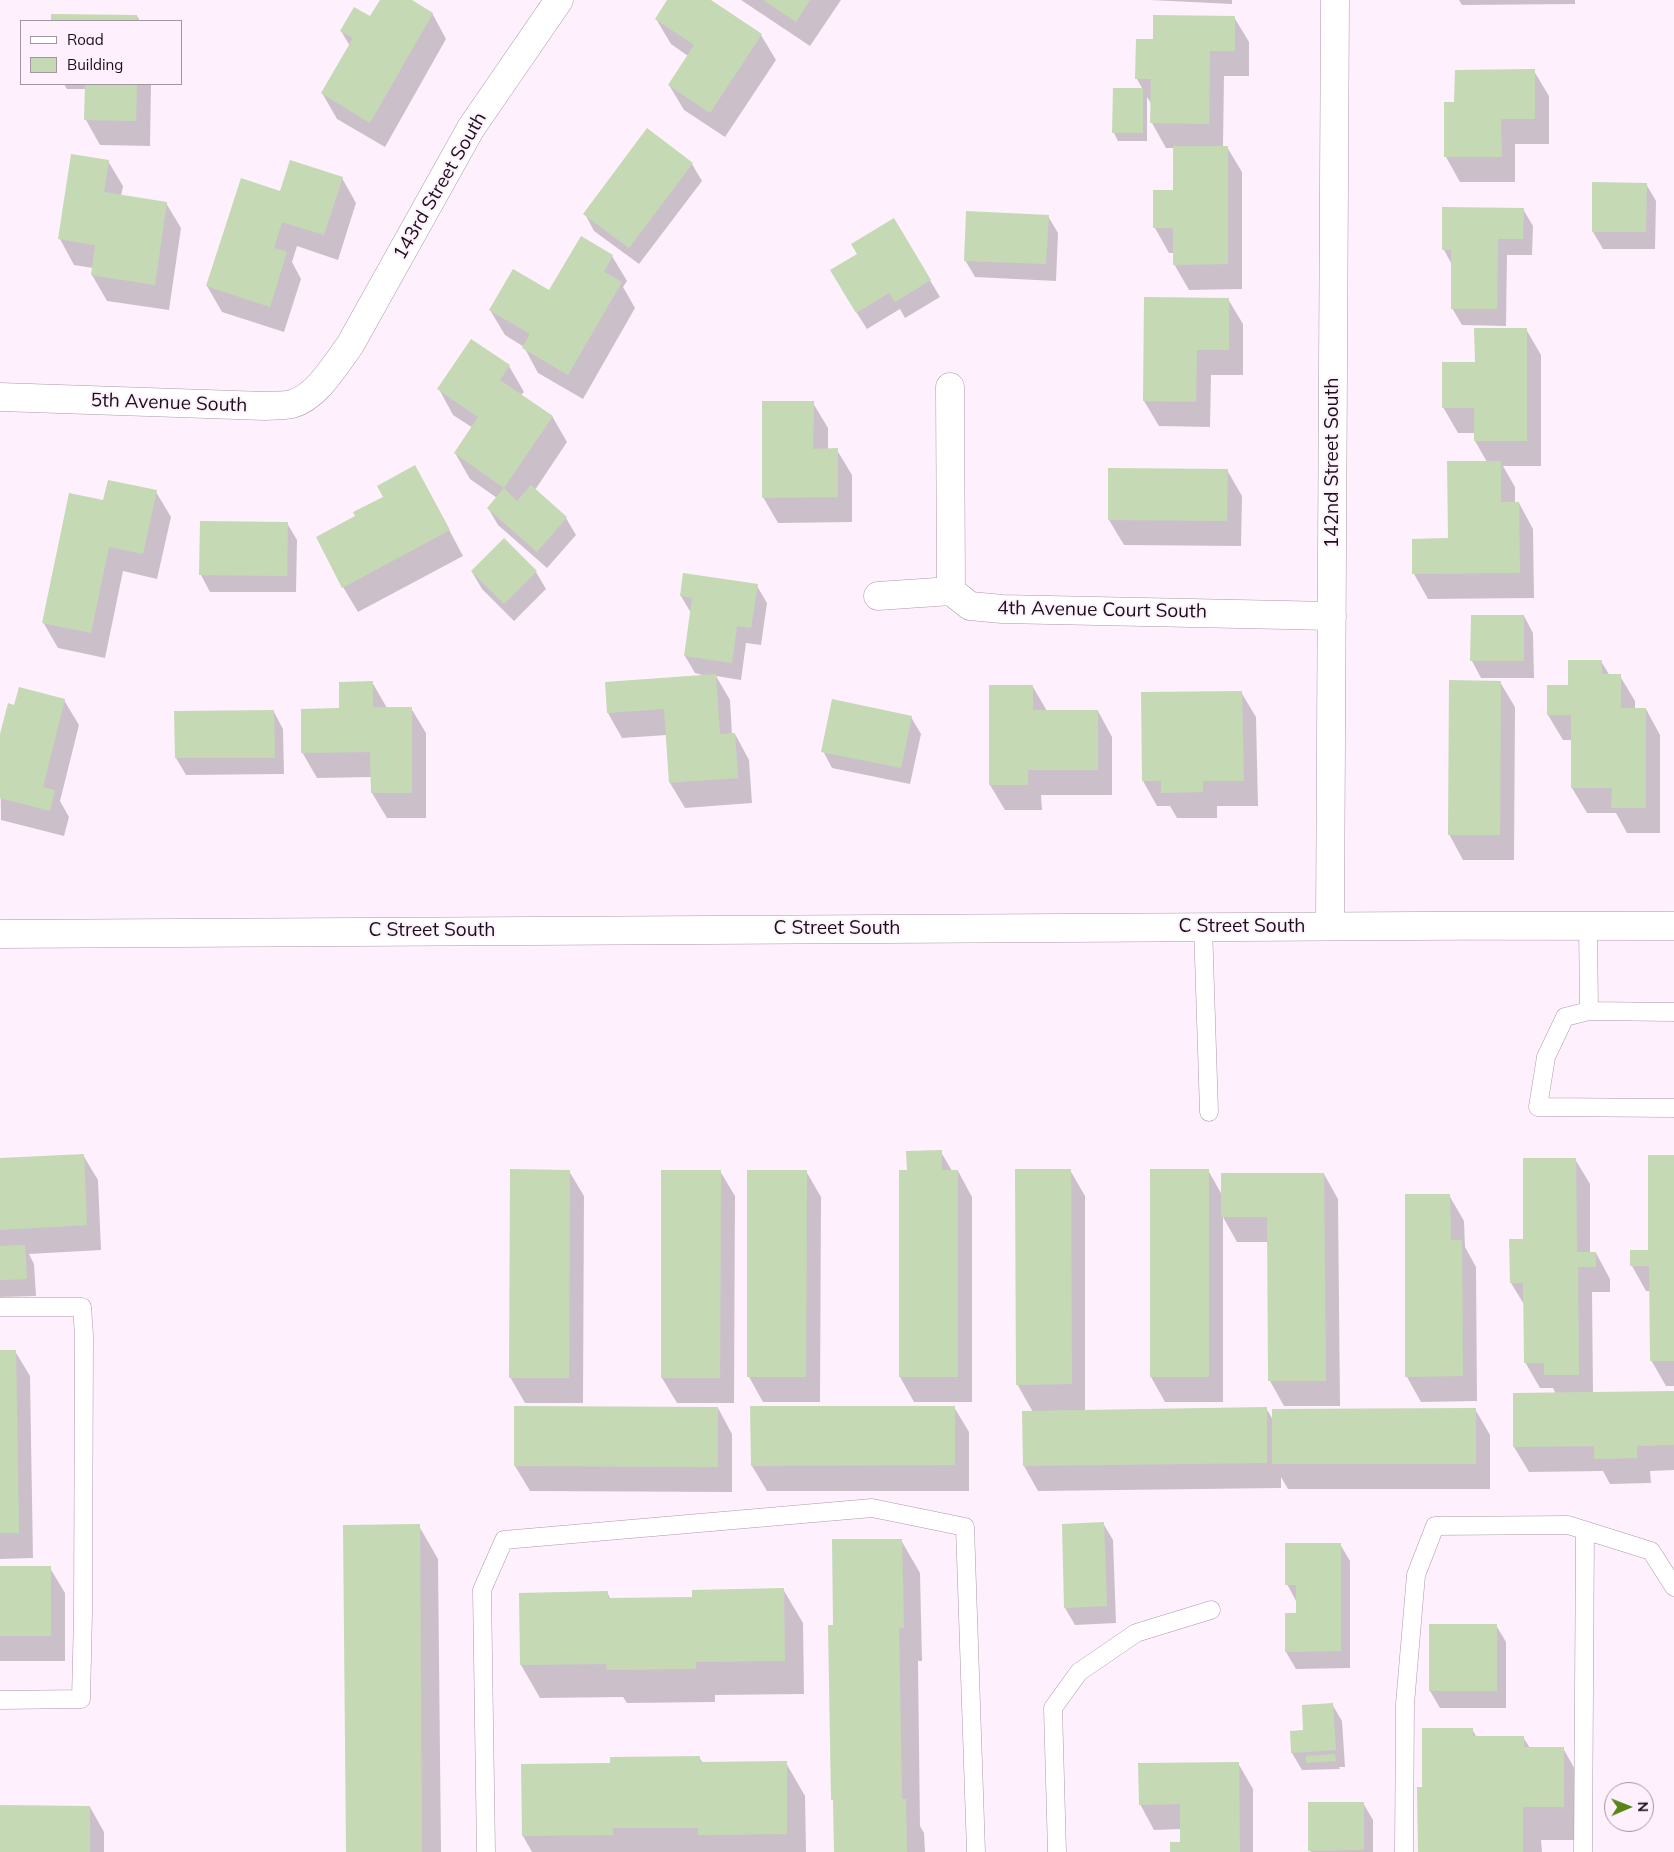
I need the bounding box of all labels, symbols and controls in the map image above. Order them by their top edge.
legend [20,20,182,85]
text: Road [67,30,104,49]
text: Building [67,55,123,74]
street label: 143rd Street South [389,108,491,264]
street label: 142nd Street South [1321,378,1343,548]
street label: 5th Avenue South [90,389,248,417]
street label: 4th Avenue Court South [997,597,1207,623]
street label: C Street South [1179,915,1305,937]
street label: C Street South [774,917,900,939]
street label: C Street South [369,919,495,941]
north arrow [1604,1782,1654,1832]
text: N [1634,1801,1652,1812]

